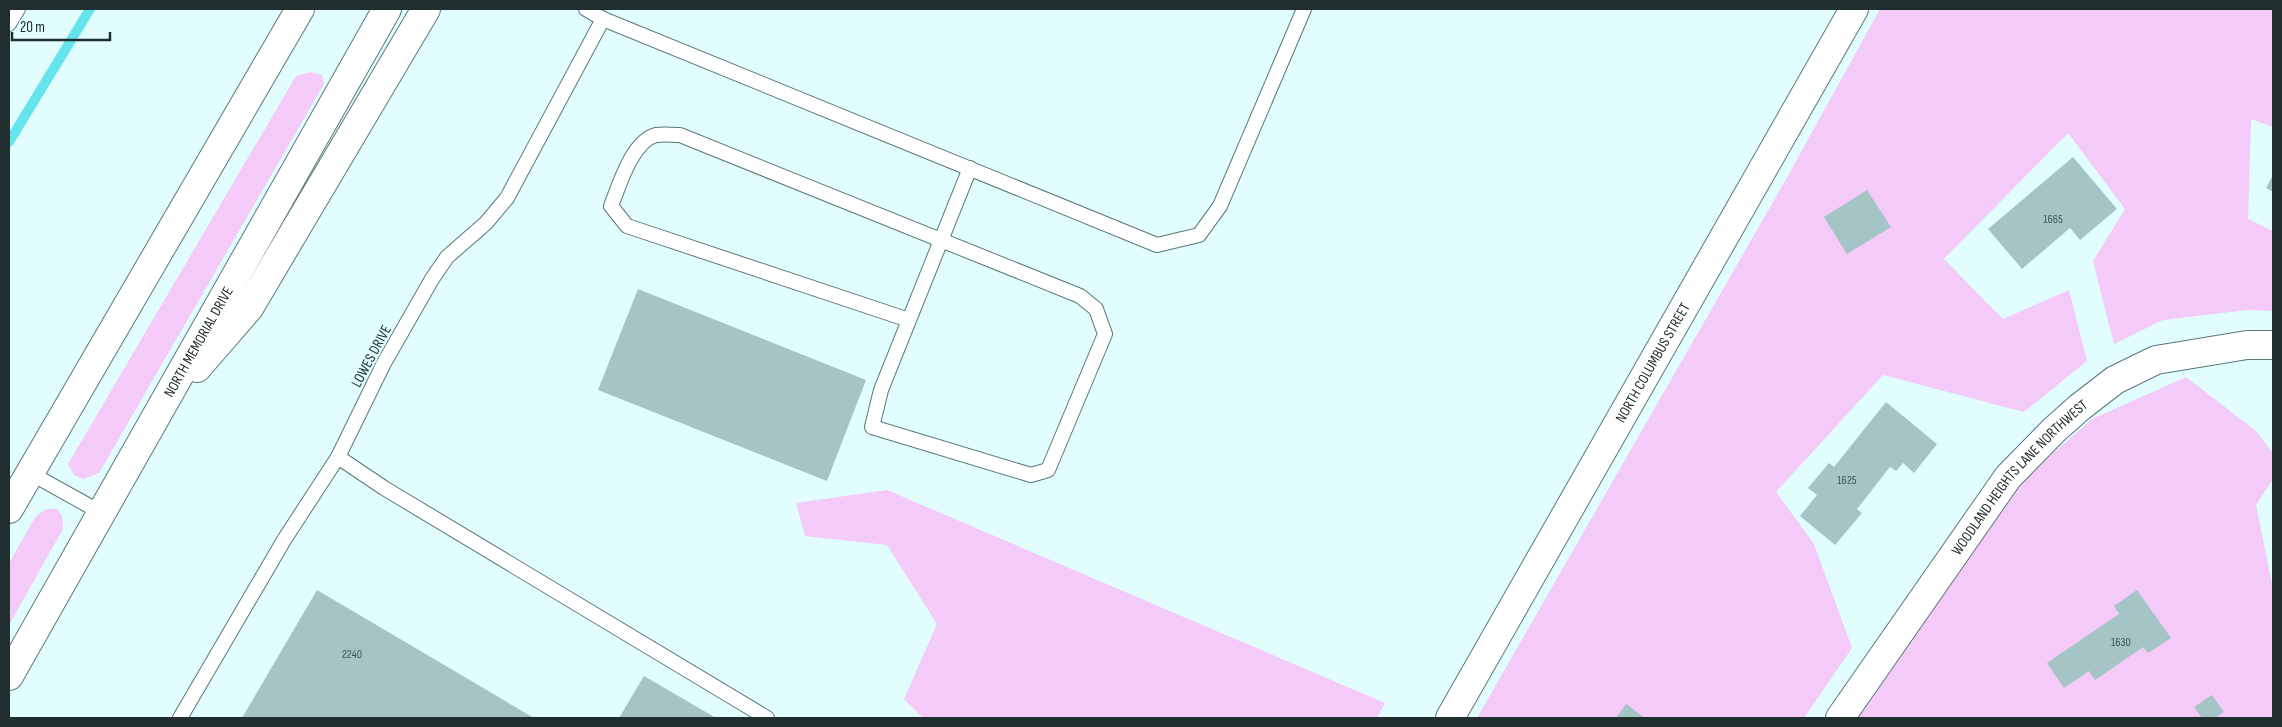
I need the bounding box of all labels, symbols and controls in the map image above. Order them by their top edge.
scale bar [12,10,110,42]
text: 20 m [20,18,45,37]
house number: 1665 [2043,212,2063,227]
street label: NORTH MEMORIAL DRIVE [160,284,238,401]
street label: NORTH COLUMBUS STREET [1611,300,1695,426]
street label: LOWES DRIVE [347,322,396,391]
street label: WOODLAND HEIGHTS LANE NORTHWEST [1947,396,2092,559]
house number: 1625 [1837,473,1857,488]
house number: 1630 [2111,635,2131,650]
house number: 2240 [342,647,362,662]

